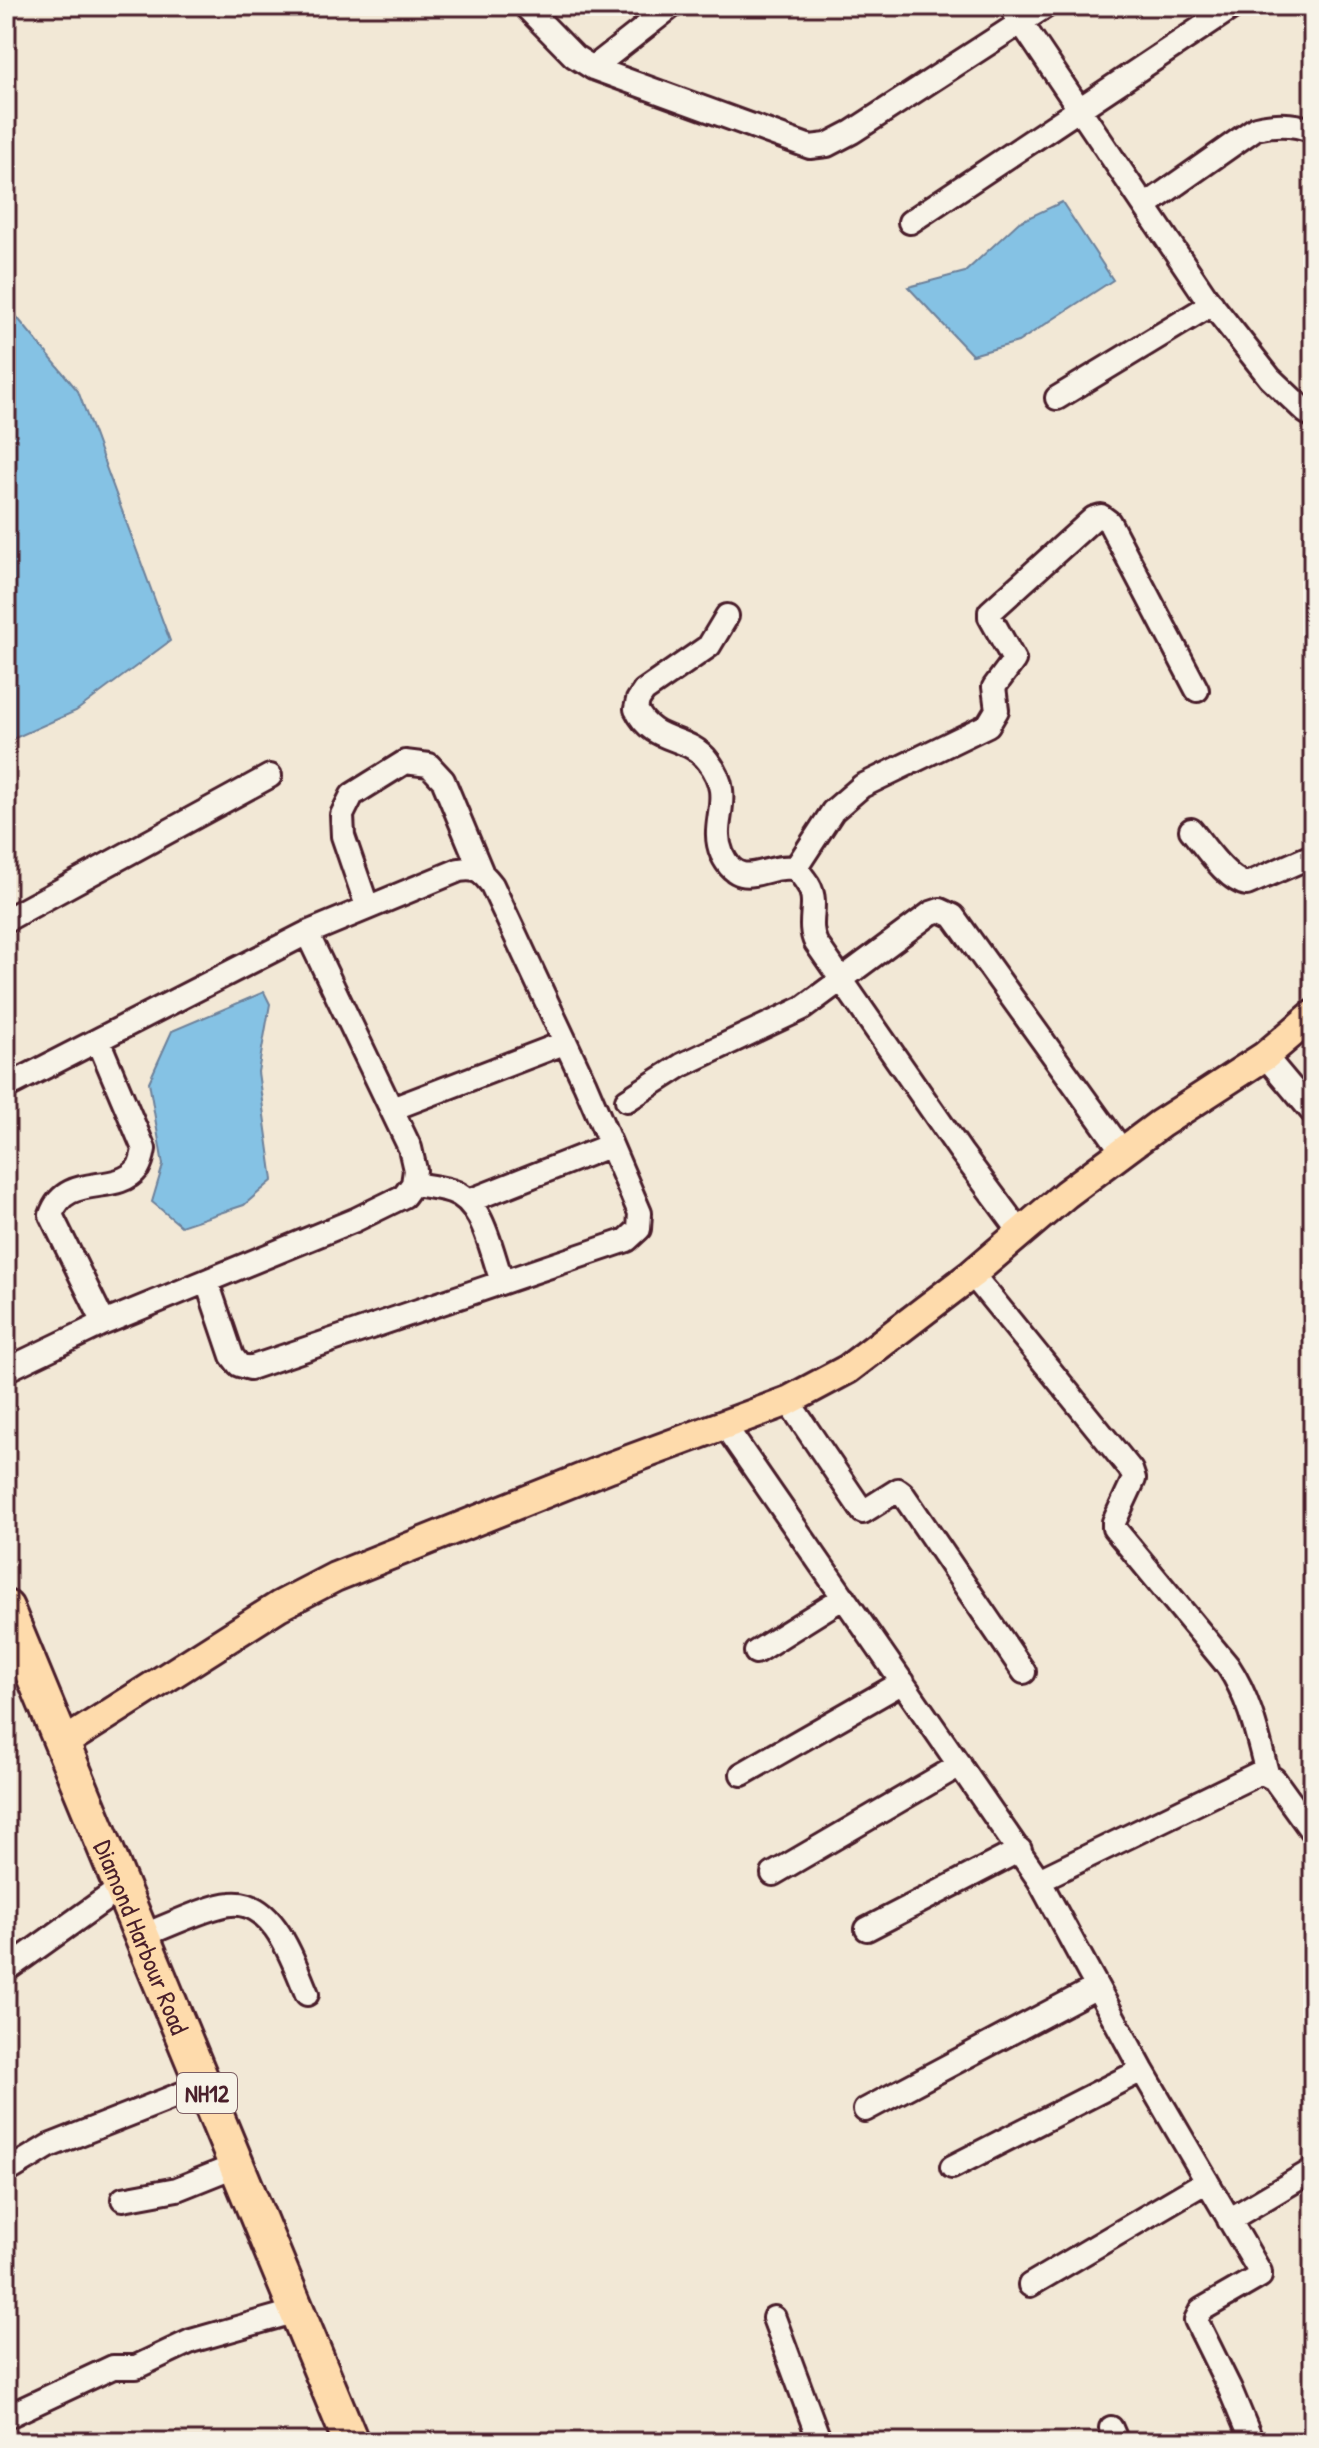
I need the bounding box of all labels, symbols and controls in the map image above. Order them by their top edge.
street label: Diamond Harbour Road [86,1835,198,2039]
road number: NH12 [177,2073,237,2113]

